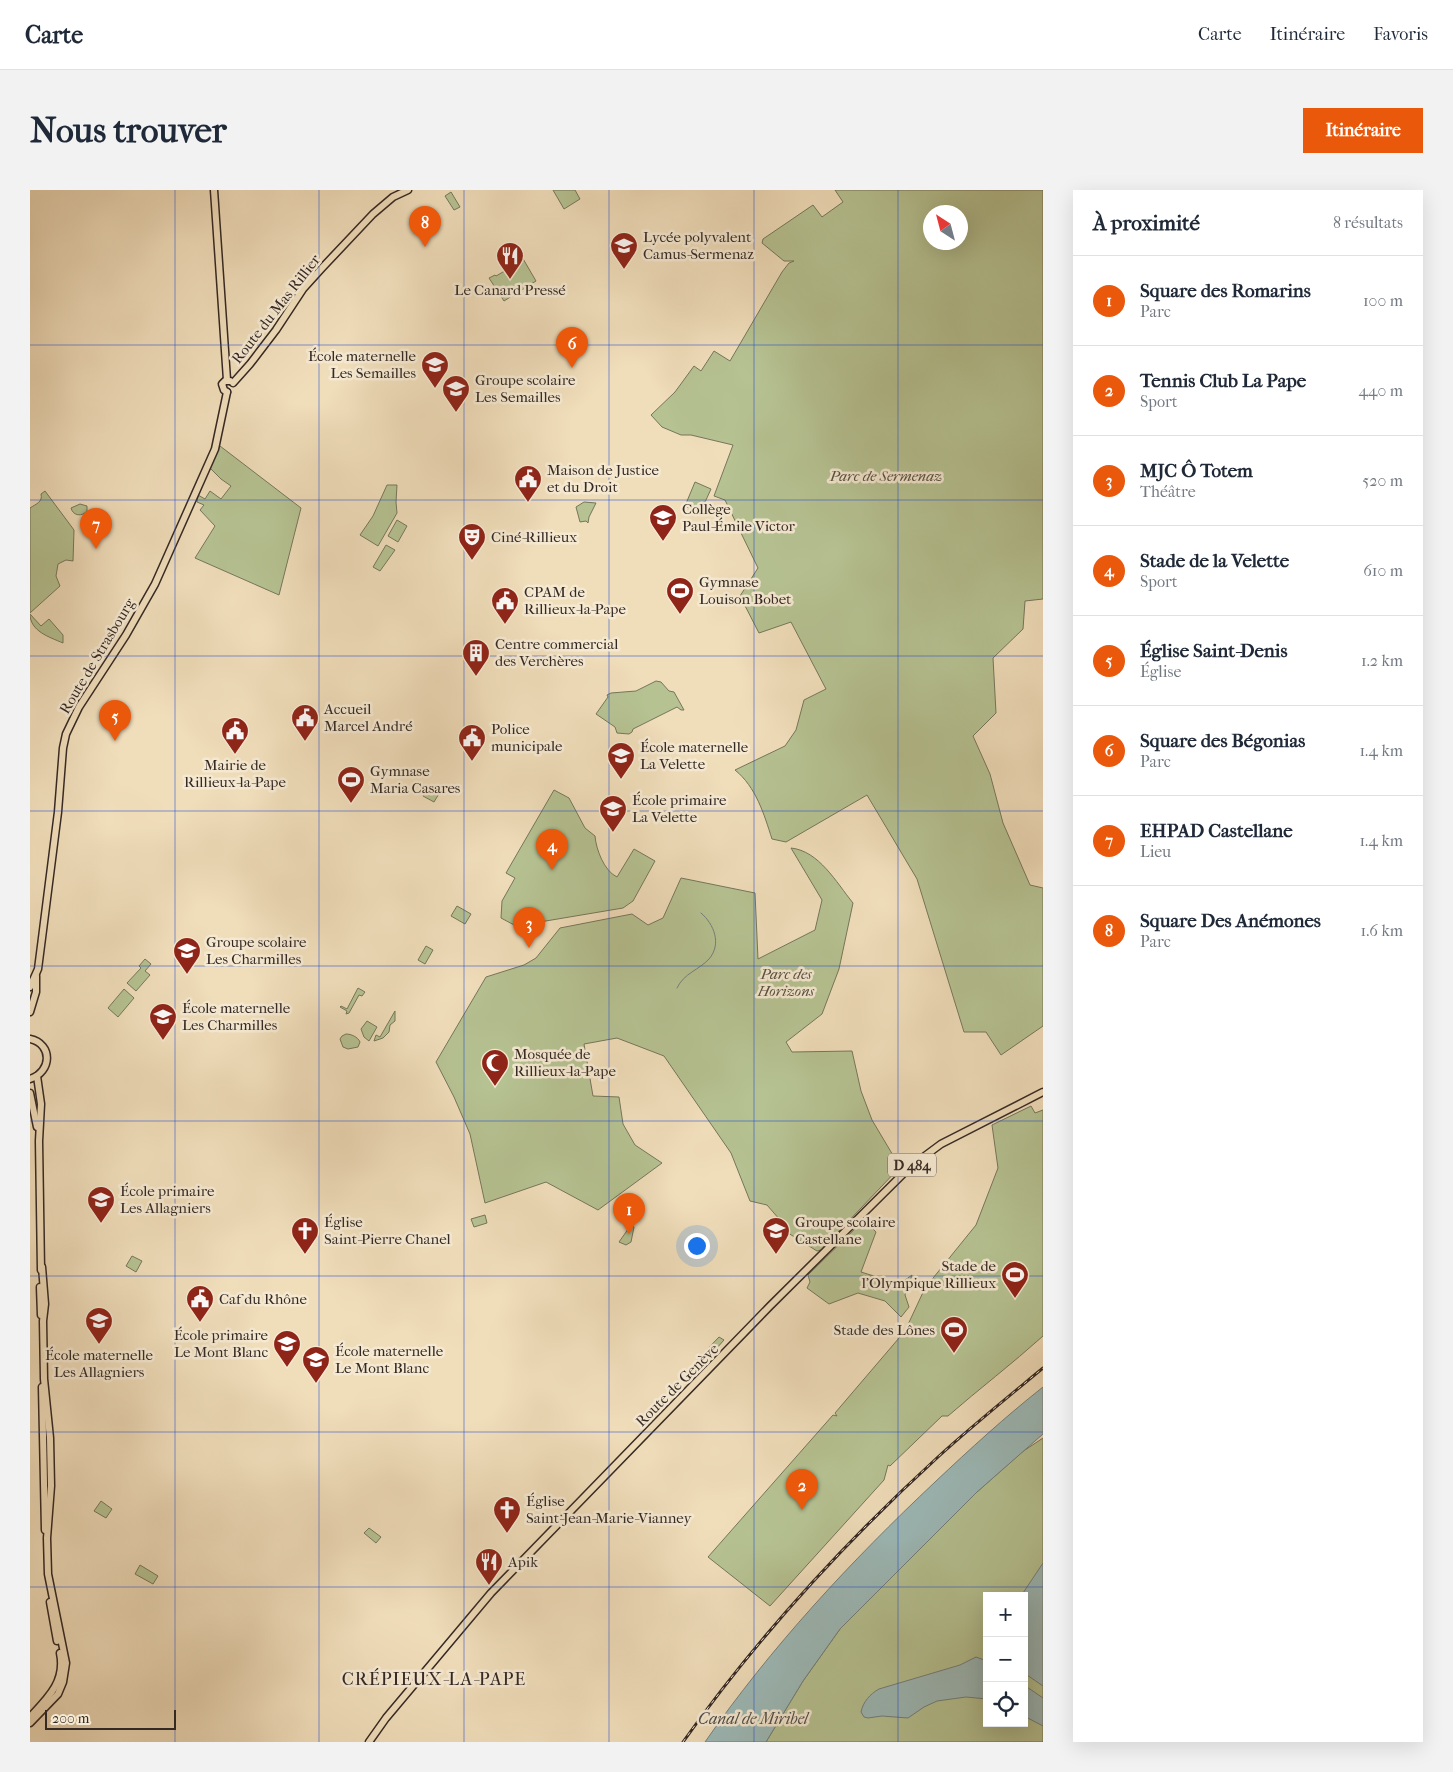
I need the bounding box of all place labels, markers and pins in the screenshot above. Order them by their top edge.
pin: 8 [409,206,441,247]
place label: Lycée polyvalent Camus-Sermenaz [643,228,754,263]
school or university icon: Lycée polyvalent Camus-Sermenaz [609,231,639,270]
restaurant icon: Le Canard Pressé [495,241,525,280]
place label: Le Canard Pressé [454,281,566,299]
pin: 6 [556,327,588,368]
place label: École maternelle Les Semailles [308,347,417,382]
school or university icon: École maternelle Les Semailles [420,350,450,389]
place label: Groupe scolaire Les Semailles [475,371,576,406]
school or university icon: Groupe scolaire Les Semailles [441,374,471,413]
place label: Maison de Justice et du Droit [547,461,660,496]
public building icon: Maison de Justice et du Droit [513,464,543,503]
place label: Collège Paul-Émile Victor [682,500,796,535]
school or university icon: Collège Paul-Émile Victor [648,503,678,542]
pin: 7 [80,508,112,549]
theatre icon: Ciné-Rillieux [457,522,487,561]
place label: Ciné-Rillieux [491,528,577,546]
place label: Gymnase Louison Bobet [699,573,792,608]
sports icon: Gymnase Louison Bobet [665,576,695,615]
place label: CPAM de Rillieux-la-Pape [524,583,626,618]
public building icon: CPAM de Rillieux-la-Pape [490,586,520,625]
place label: Centre commercial des Verchères [495,635,618,670]
building icon: Centre commercial des Verchères [461,638,491,677]
pin: 5 [99,700,131,741]
place label: Accueil Marcel André [323,700,413,735]
public building icon: Accueil Marcel André [290,703,320,742]
public building icon: Mairie de Rillieux-la-Pape [220,716,250,755]
place label: Police municipale [491,720,563,755]
public building icon: Police municipale [457,723,487,762]
place label: École maternelle La Velette [640,738,749,773]
school or university icon: École maternelle La Velette [606,741,636,780]
place label: Mairie de Rillieux-la-Pape [184,756,287,791]
place label: Gymnase Maria Casares [370,762,461,797]
sports icon: Gymnase Maria Casares [336,765,366,804]
place label: École primaire La Velette [632,791,727,826]
school or university icon: École primaire La Velette [598,794,628,833]
pin: 4 [536,829,568,870]
pin: 3 [513,907,545,948]
place label: Groupe scolaire Les Charmilles [206,933,307,968]
school or university icon: Groupe scolaire Les Charmilles [172,936,202,975]
place label: École maternelle Les Charmilles [182,999,291,1034]
school or university icon: École maternelle Les Charmilles [148,1002,178,1041]
place label: Mosquée de Rillieux-la-Pape [514,1045,616,1080]
mosque icon: Mosquée de Rillieux-la-Pape [480,1048,510,1087]
place label: École primaire Les Allagniers [120,1182,215,1217]
school or university icon: École primaire Les Allagniers [86,1185,116,1224]
pin: 1 [613,1193,645,1234]
place label: Église Saint-Pierre Chanel [324,1213,451,1248]
place label: Groupe scolaire Castellane [795,1213,896,1248]
church icon: Église Saint-Pierre Chanel [290,1216,320,1255]
school or university icon: Groupe scolaire Castellane [761,1216,791,1255]
place label: Stade de l'Olympique Rillieux [861,1257,997,1292]
sports icon: Stade de l'Olympique Rillieux [1000,1260,1030,1299]
public building icon: Caf du Rhône [185,1284,215,1323]
place label: Caf du Rhône [219,1290,307,1308]
school or university icon: École maternelle Les Allagniers [84,1306,114,1345]
sports icon: Stade des Lônes [939,1315,969,1354]
place label: Stade des Lônes [834,1321,935,1339]
place label: École primaire Le Mont Blanc [174,1326,269,1361]
school or university icon: École primaire Le Mont Blanc [272,1329,302,1368]
place label: École maternelle Le Mont Blanc [335,1342,444,1377]
school or university icon: École maternelle Le Mont Blanc [301,1345,331,1384]
place label: École maternelle Les Allagniers [45,1346,154,1381]
pin: 2 [786,1469,818,1510]
place label: Église Saint-Jean-Marie-Vianney [526,1492,693,1527]
church icon: Église Saint-Jean-Marie-Vianney [492,1495,522,1534]
restaurant icon: Apik [474,1547,504,1586]
place label: Apik [507,1553,538,1571]

